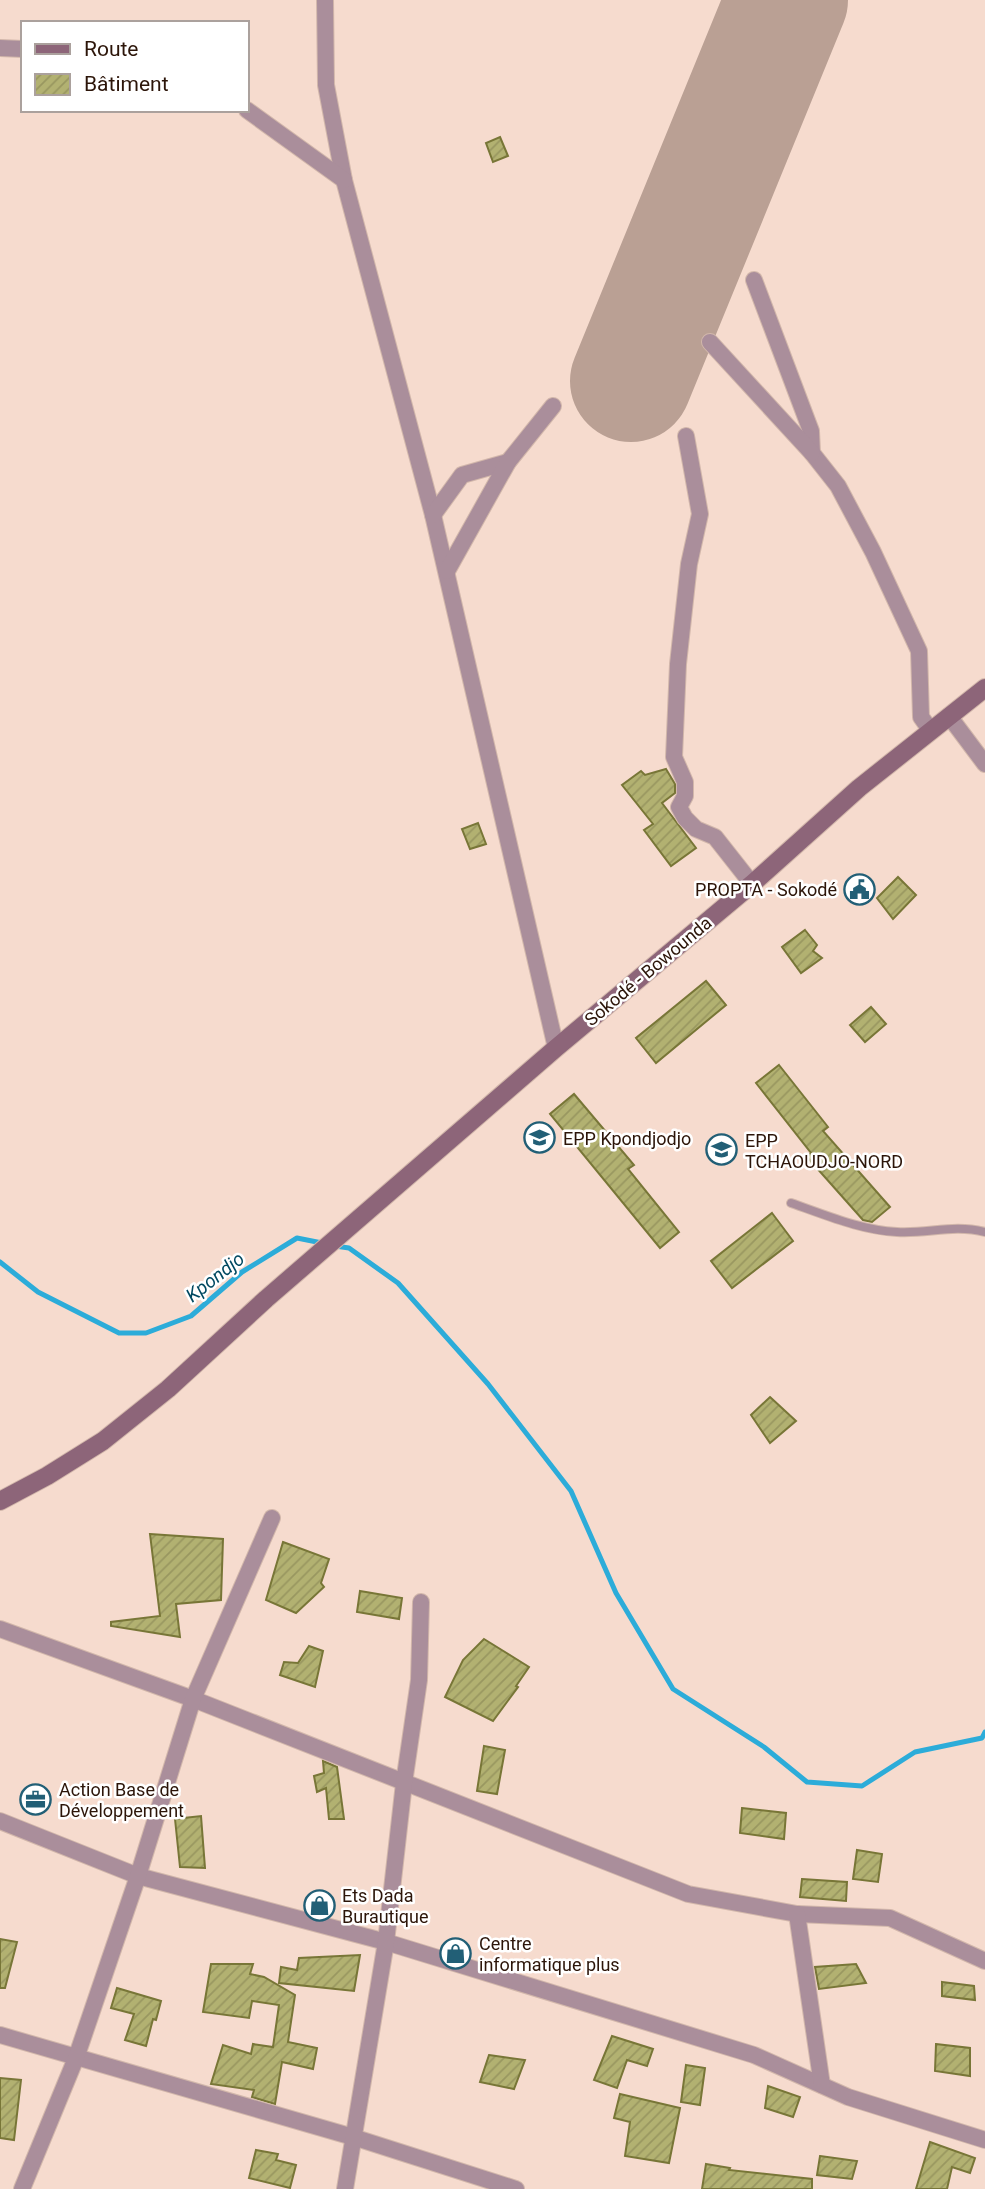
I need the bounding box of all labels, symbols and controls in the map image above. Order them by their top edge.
legend [21,21,248,112]
text: Route [84,37,139,61]
text: Bâtiment [84,72,169,96]
public building icon: PROPTA - Sokodé [843,872,877,906]
place label: PROPTA - Sokodé [695,879,837,900]
street label: Sokodé - Bowounda [580,912,716,1030]
school or university icon: EPP Kpondjodjo [523,1121,557,1155]
place label: EPP Kpondjodjo [563,1128,691,1149]
place label: EPP TCHAOUDJO-NORD [745,1130,903,1172]
school or university icon: EPP TCHAOUDJO-NORD [705,1133,739,1167]
water label: Kpondjo [181,1247,249,1307]
place label: Action Base de Développement [59,1779,184,1821]
office icon: Action Base de Développement [19,1782,53,1816]
place label: Ets Dada Burautique [342,1885,429,1927]
shop icon: Ets Dada Burautique [302,1888,336,1922]
place label: Centre informatique plus [479,1933,620,1975]
shop icon: Centre informatique plus [439,1936,473,1970]

